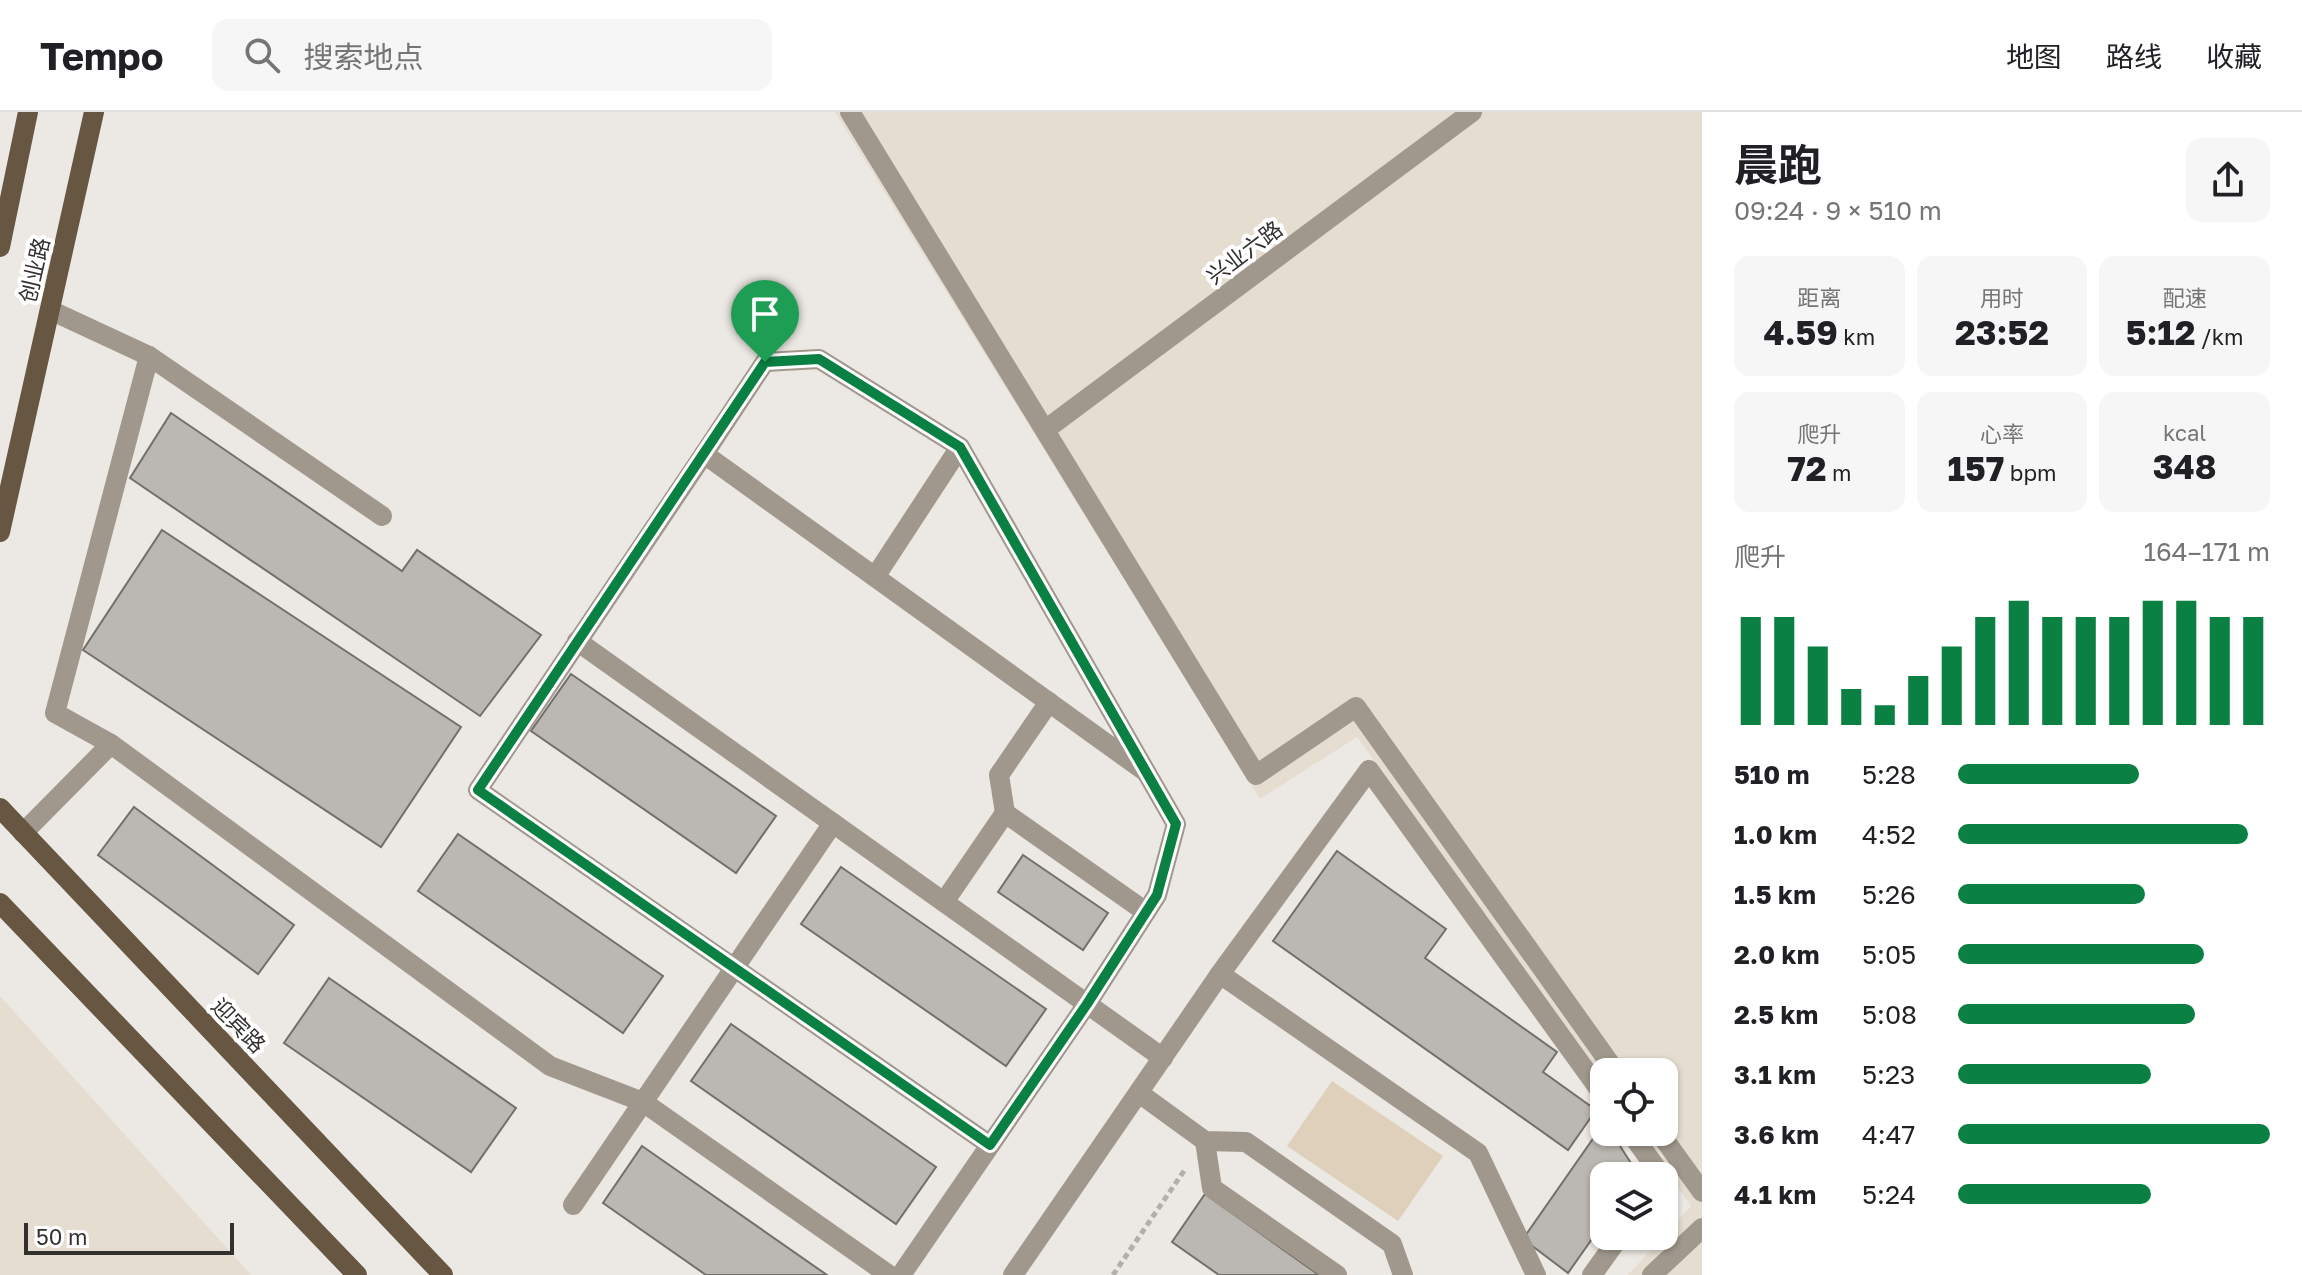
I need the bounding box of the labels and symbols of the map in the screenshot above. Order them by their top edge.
street label: 兴业六路 [1201,215,1287,289]
street label: 创业路 [13,235,55,305]
pin [731,280,799,362]
street label: 迎宾路 [206,992,272,1058]
scale bar [24,1219,234,1255]

